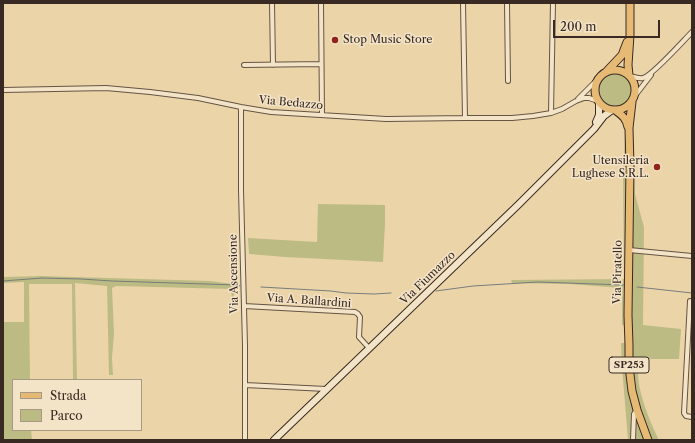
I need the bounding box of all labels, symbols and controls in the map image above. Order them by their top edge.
scale bar [555,12,662,38]
text: 200 m [560,19,597,34]
place label: Stop Music Store [343,33,432,47]
marker: Stop Music Store [330,35,340,45]
street label: Via Bedazzo [258,94,324,112]
place label: Utensileria Lughese S.R.L. [572,154,649,180]
marker: Utensileria Lughese S.R.L. [652,162,662,172]
street label: Via Ascensione [227,234,241,314]
street label: Via Piratello [611,240,625,304]
street label: Via Fiumazzo [398,248,458,308]
street label: Via A. Ballardini [266,291,352,311]
road number: SP253 [609,357,649,373]
legend [12,379,142,431]
text: Strada [50,388,86,403]
text: Parco [50,408,83,423]

